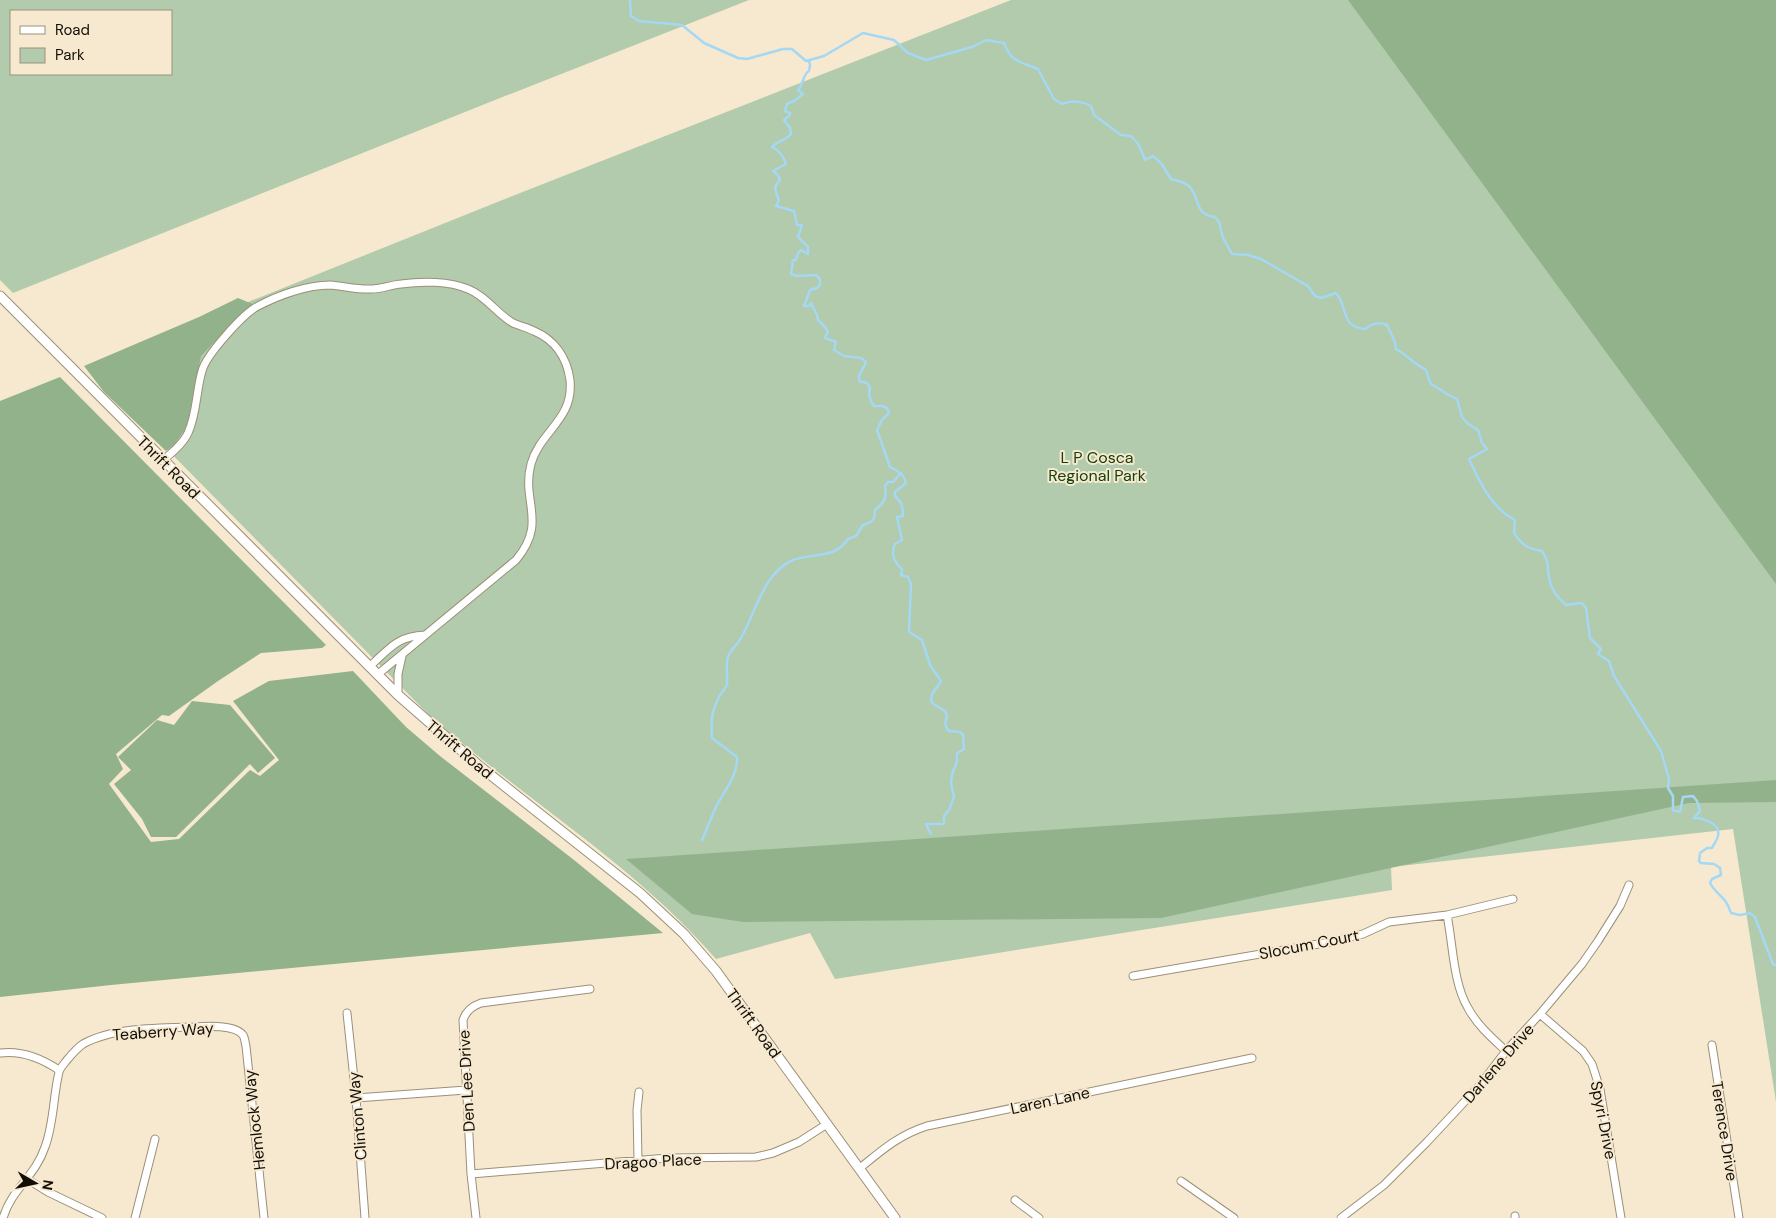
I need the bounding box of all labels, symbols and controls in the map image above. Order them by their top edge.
legend [10,10,172,75]
text: Road [55,20,90,40]
text: Park [55,45,85,65]
street label: Thrift Road [133,431,205,503]
park label: L P Cosca Regional Park [1048,447,1146,486]
street label: Thrift Road [422,715,498,784]
street label: Slocum Court [1257,925,1361,964]
street label: Thrift Road [721,984,786,1062]
street label: Teaberry Way [112,1017,214,1046]
street label: Darlene Drive [1458,1019,1539,1107]
street label: Den Lee Drive [453,1030,480,1132]
street label: Hemlock Way [239,1069,270,1171]
street label: Clinton Way [343,1071,372,1161]
street label: Spyri Drive [1586,1079,1621,1161]
street label: Terence Drive [1706,1080,1743,1183]
street label: Laren Lane [1008,1082,1092,1119]
street label: Dragoo Place [604,1148,702,1175]
north arrow [10,1158,60,1208]
text: N [38,1179,58,1191]

